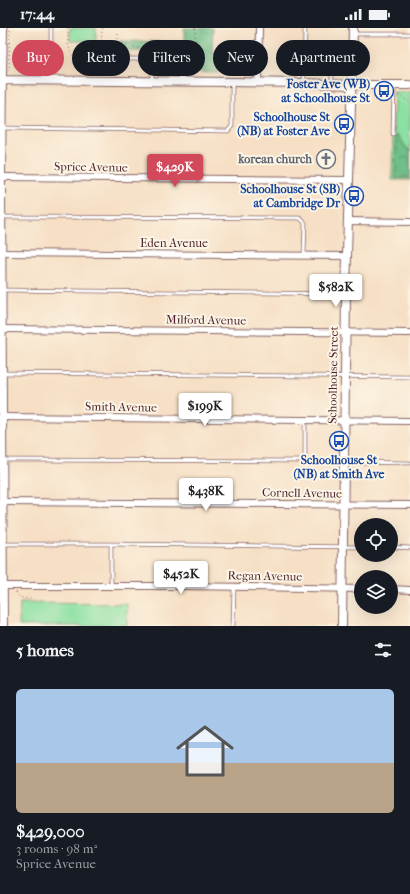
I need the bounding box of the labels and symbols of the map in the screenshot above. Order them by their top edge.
place label: Foster Ave (WB) at Schoolhouse St [281,77,371,105]
bus stop icon: Foster Ave (WB) at Schoolhouse St [373,80,395,102]
place label: Schoolhouse St (NB) at Foster Ave [237,110,331,138]
bus stop icon: Schoolhouse St (NB) at Foster Ave [333,113,355,135]
church icon: korean church [315,148,337,170]
place label: korean church [237,152,312,166]
pin: $429K [147,154,203,188]
street label: Sprice Avenue [54,159,128,175]
place label: Schoolhouse St (SB) at Cambridge Dr [240,182,341,211]
bus stop icon: Schoolhouse St (SB) at Cambridge Dr [343,185,365,207]
street label: Eden Avenue [140,236,208,250]
pin: $582K [308,274,364,308]
street label: Milford Avenue [166,312,246,328]
street label: Schoolhouse Street [325,325,341,424]
pin: $199K [177,393,233,427]
street label: Smith Avenue [85,399,157,415]
bus stop icon: Schoolhouse St (NB) at Smith Ave [328,430,350,452]
place label: Schoolhouse St (NB) at Smith Ave [293,453,385,481]
pin: $438K [178,478,234,512]
street label: Cornell Avenue [262,485,342,501]
pin: $452K [153,561,209,595]
street label: Regan Avenue [228,568,303,584]

